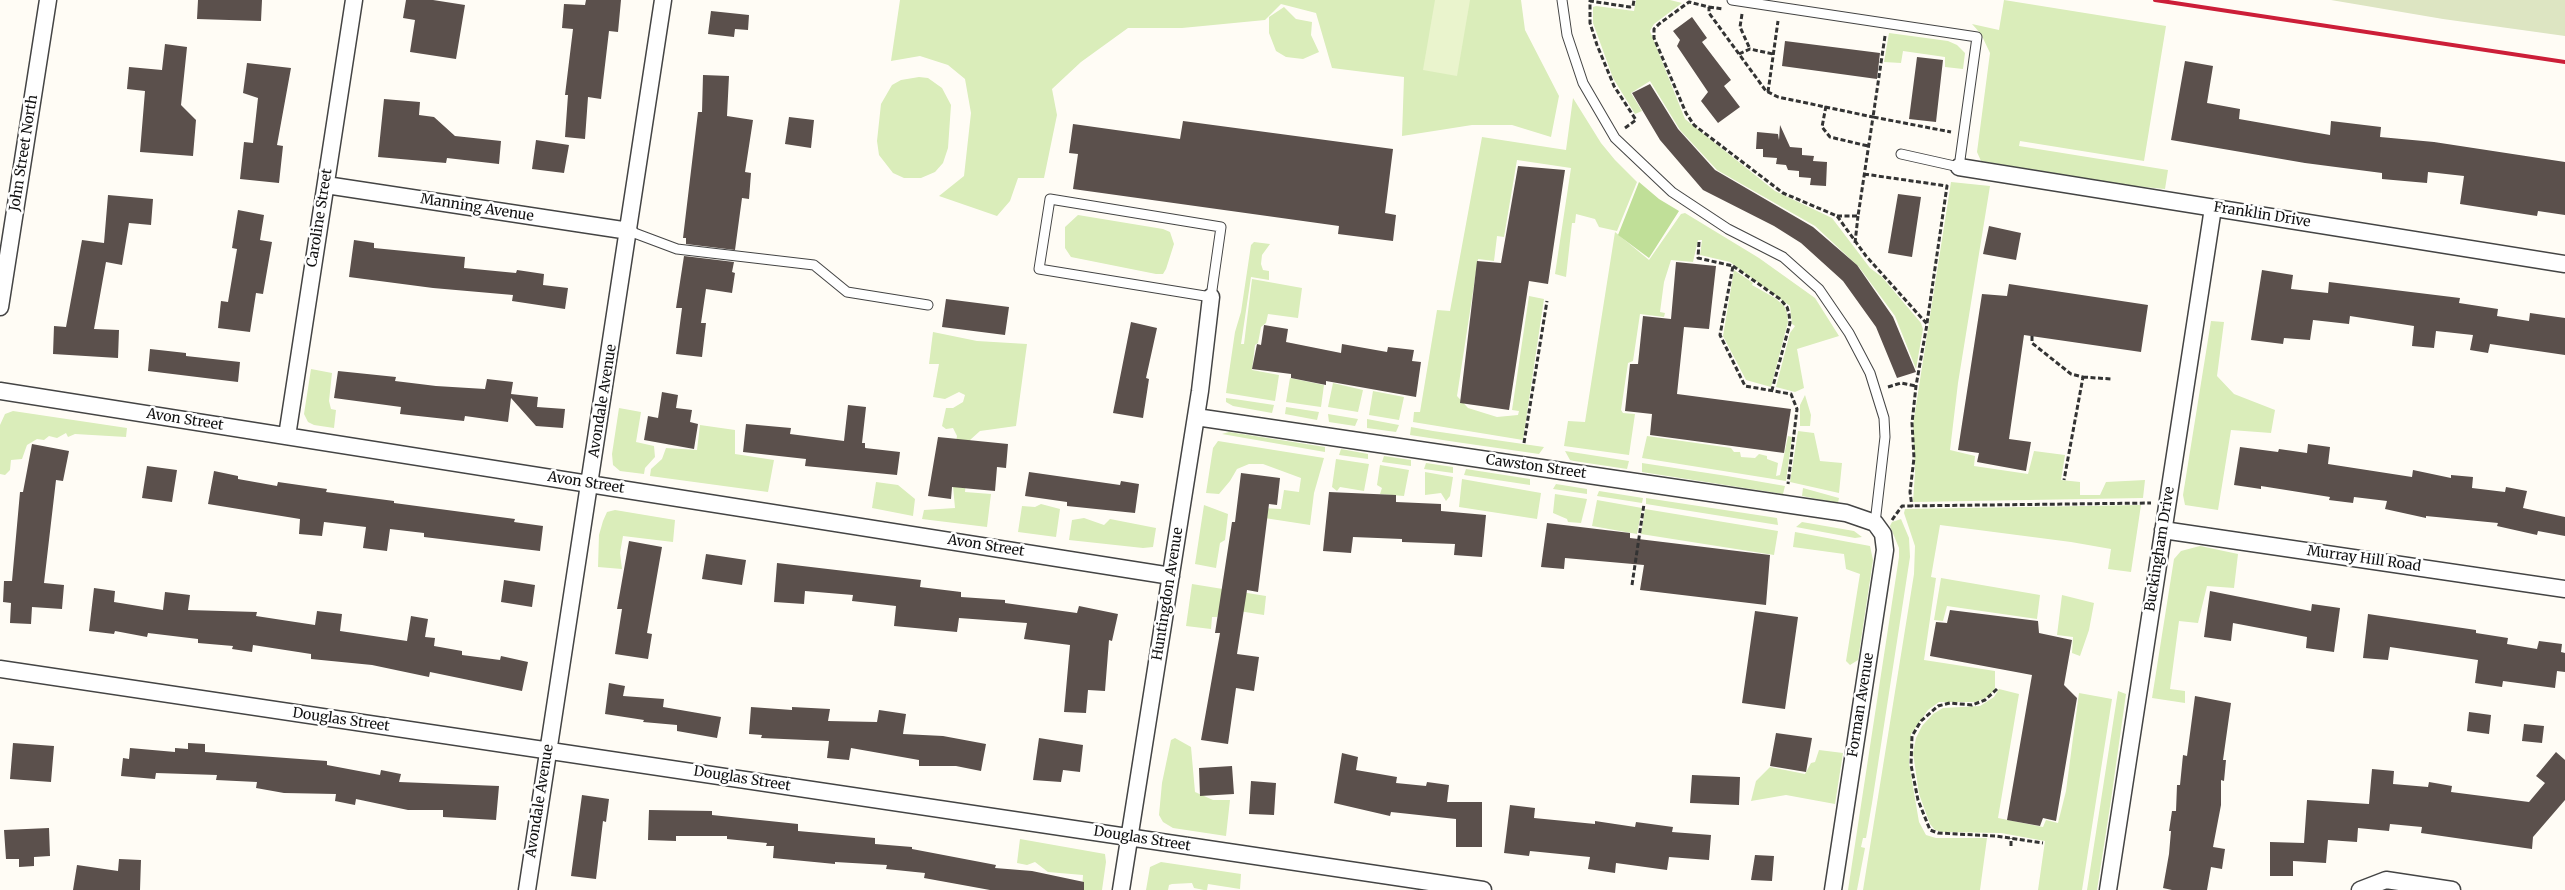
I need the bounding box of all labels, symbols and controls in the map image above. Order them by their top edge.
street label: John Street North [6,94,42,212]
street label: Caroline Street [304,168,336,268]
street label: Manning Avenue [419,191,535,225]
street label: Franklin Drive [2212,199,2312,231]
street label: Avondale Avenue [586,343,620,459]
street label: Avon Street [145,406,225,434]
street label: Cawston Street [1485,452,1587,482]
street label: Avon Street [546,469,626,497]
street label: Buckingham Drive [2142,485,2178,613]
street label: Huntingdon Avenue [1149,526,1187,662]
street label: Avon Street [946,532,1026,560]
street label: Murray Hill Road [2306,543,2422,575]
street label: Forman Avenue [1844,652,1878,758]
street label: Douglas Street [291,705,391,735]
street label: Avondale Avenue [523,743,557,859]
street label: Douglas Street [692,763,792,795]
street label: Douglas Street [1092,823,1192,855]

